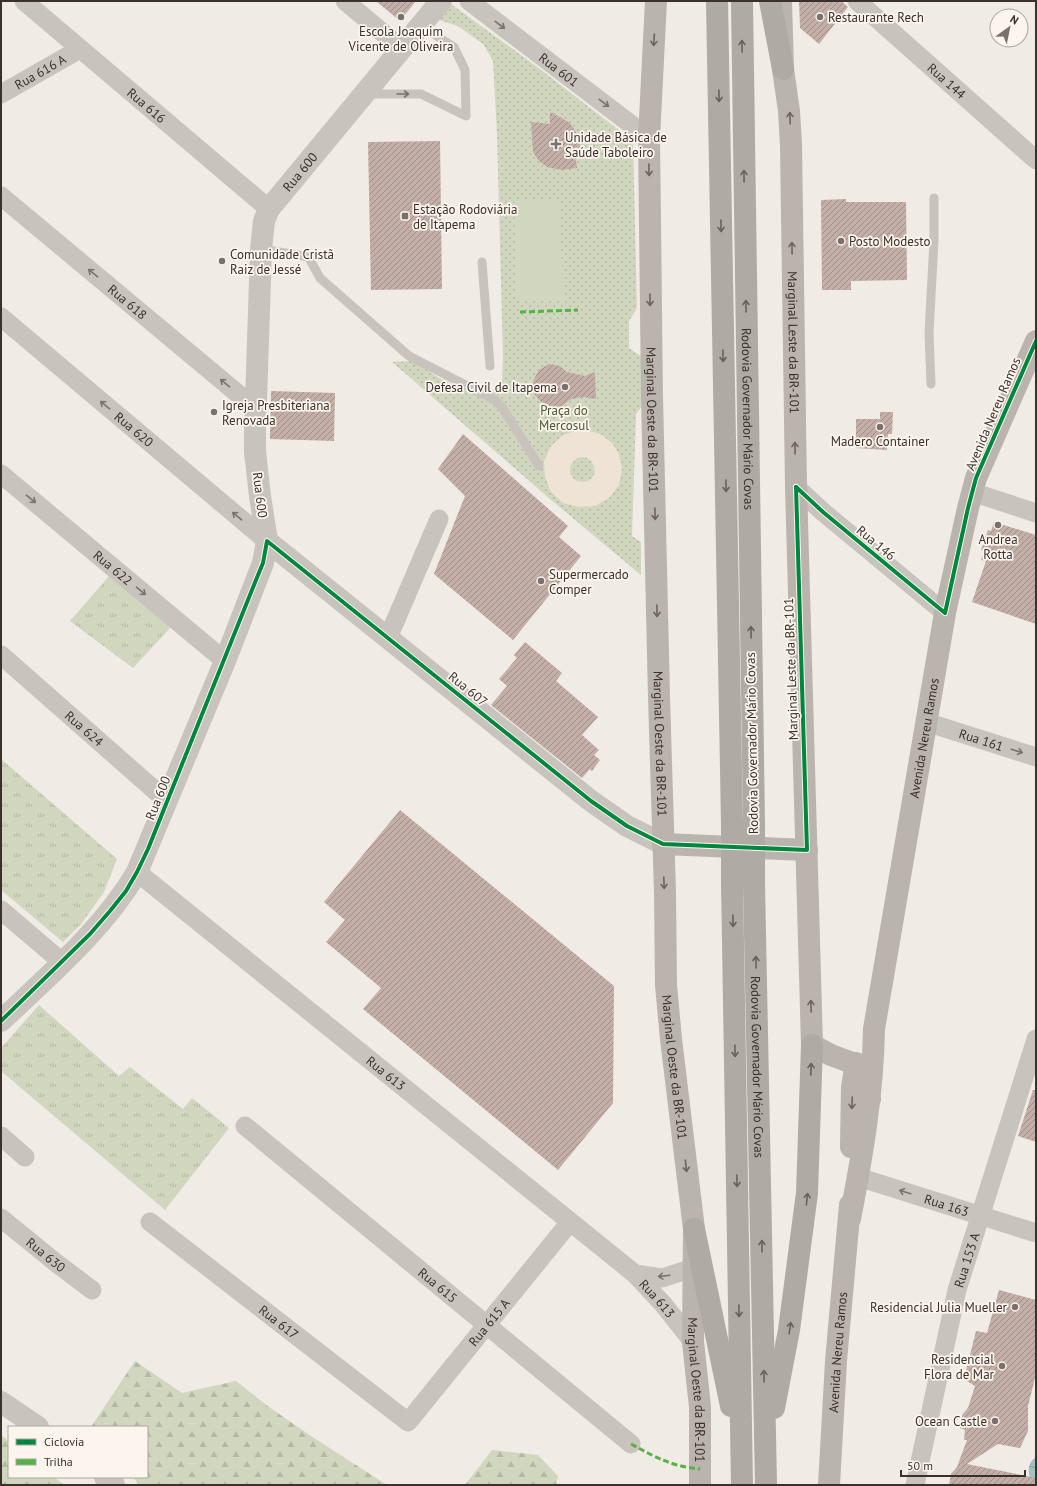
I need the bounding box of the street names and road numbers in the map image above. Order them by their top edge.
street label: Rua 601 [536,49,582,90]
street label: Rua 616 A [11,50,69,93]
street label: Rua 144 [924,59,969,102]
street label: Rua 616 [124,84,170,127]
street label: Rua 600 [279,149,321,195]
street label: Marginal Leste da BR-101 [784,271,803,414]
street label: Rua 618 [105,281,151,323]
street label: Rodovia Governador Mário Covas [738,328,758,510]
street label: Marginal Oeste da BR-101 [643,347,663,493]
street label: Avenida Nereu Ramos [961,355,1025,473]
street label: Rua 620 [111,408,157,450]
street label: Rua 600 [249,471,271,519]
street label: Rua 146 [853,522,899,564]
street label: Rua 622 [90,546,136,589]
street label: Marginal Leste da BR-101 [780,598,802,740]
street label: Rodovia Governador Mário Covas [742,652,762,834]
street label: Rua 607 [445,668,491,710]
street label: Marginal Oeste da BR-101 [650,671,671,817]
street label: Avenida Nereu Ramos [905,677,942,799]
street label: Rua 624 [62,707,107,750]
street label: Rua 161 [957,725,1006,755]
street label: Rua 600 [142,774,174,822]
street label: Rodovia Governador Mário Covas [747,976,768,1158]
street label: Marginal Oeste da BR-101 [658,994,692,1140]
street label: Rua 613 [363,1052,409,1094]
street label: Rua 163 [922,1190,971,1220]
street label: Rua 153 A [950,1230,983,1289]
street label: Rua 630 [23,1234,69,1276]
street label: Rua 615 [415,1264,461,1306]
street label: Rua 613 [636,1276,679,1321]
street label: Avenida Nereu Ramos [825,1291,851,1413]
street label: Rua 615 A [465,1294,514,1349]
street label: Rua 617 [256,1301,302,1343]
street label: Marginal Oeste da BR-101 [684,1317,709,1462]

